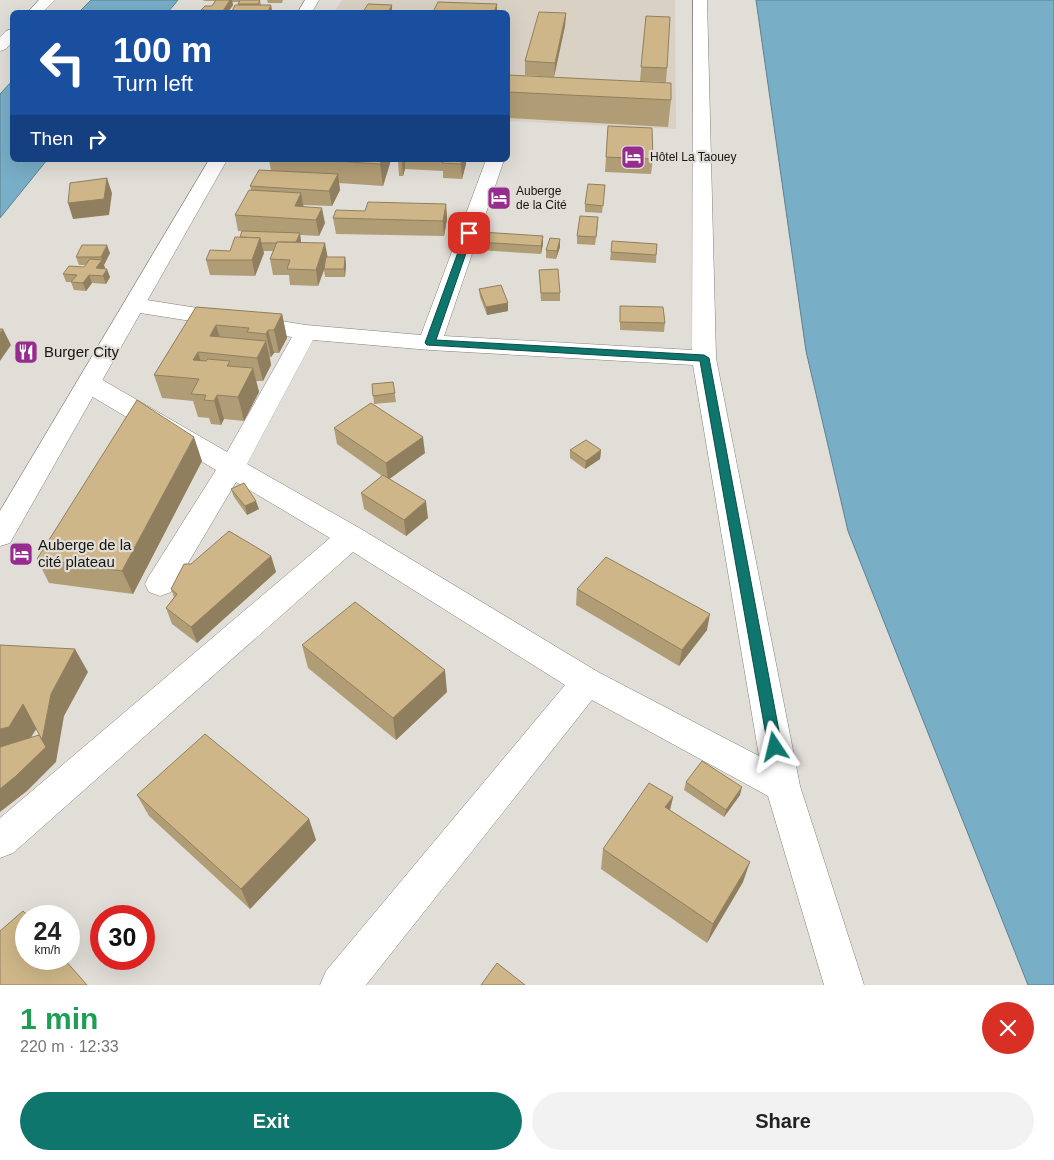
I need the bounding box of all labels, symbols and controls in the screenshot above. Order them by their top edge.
icon: left [30,30,95,95]
text: 100 m [113,30,212,69]
text: Turn left [113,71,193,96]
icon: right [83,125,111,153]
text: Then [30,128,73,149]
hotel icon: Hôtel La Taouey [620,144,646,170]
place label: Hôtel La Taouey [650,150,737,164]
place label: Auberge de la Cité [516,184,567,212]
hotel icon: Auberge de la Cité [486,185,512,211]
pin [448,212,490,254]
icon: arrive [455,219,483,247]
restaurant icon: Burger City [13,339,39,365]
place label: Burger City [44,343,120,360]
place label: Auberge de la cité plateau [38,536,132,570]
hotel icon: Auberge de la cité plateau [8,541,34,567]
position arrow [748,720,800,772]
speed limit sign: 30 [90,905,155,970]
text: 24 [34,917,61,945]
text: km/h [34,943,61,957]
text: 1 min [20,1002,98,1035]
button: close [982,1002,1034,1054]
text: 220 m · 12:33 [20,1038,119,1055]
button: Exit [20,1092,522,1150]
button: Share [532,1092,1034,1150]

